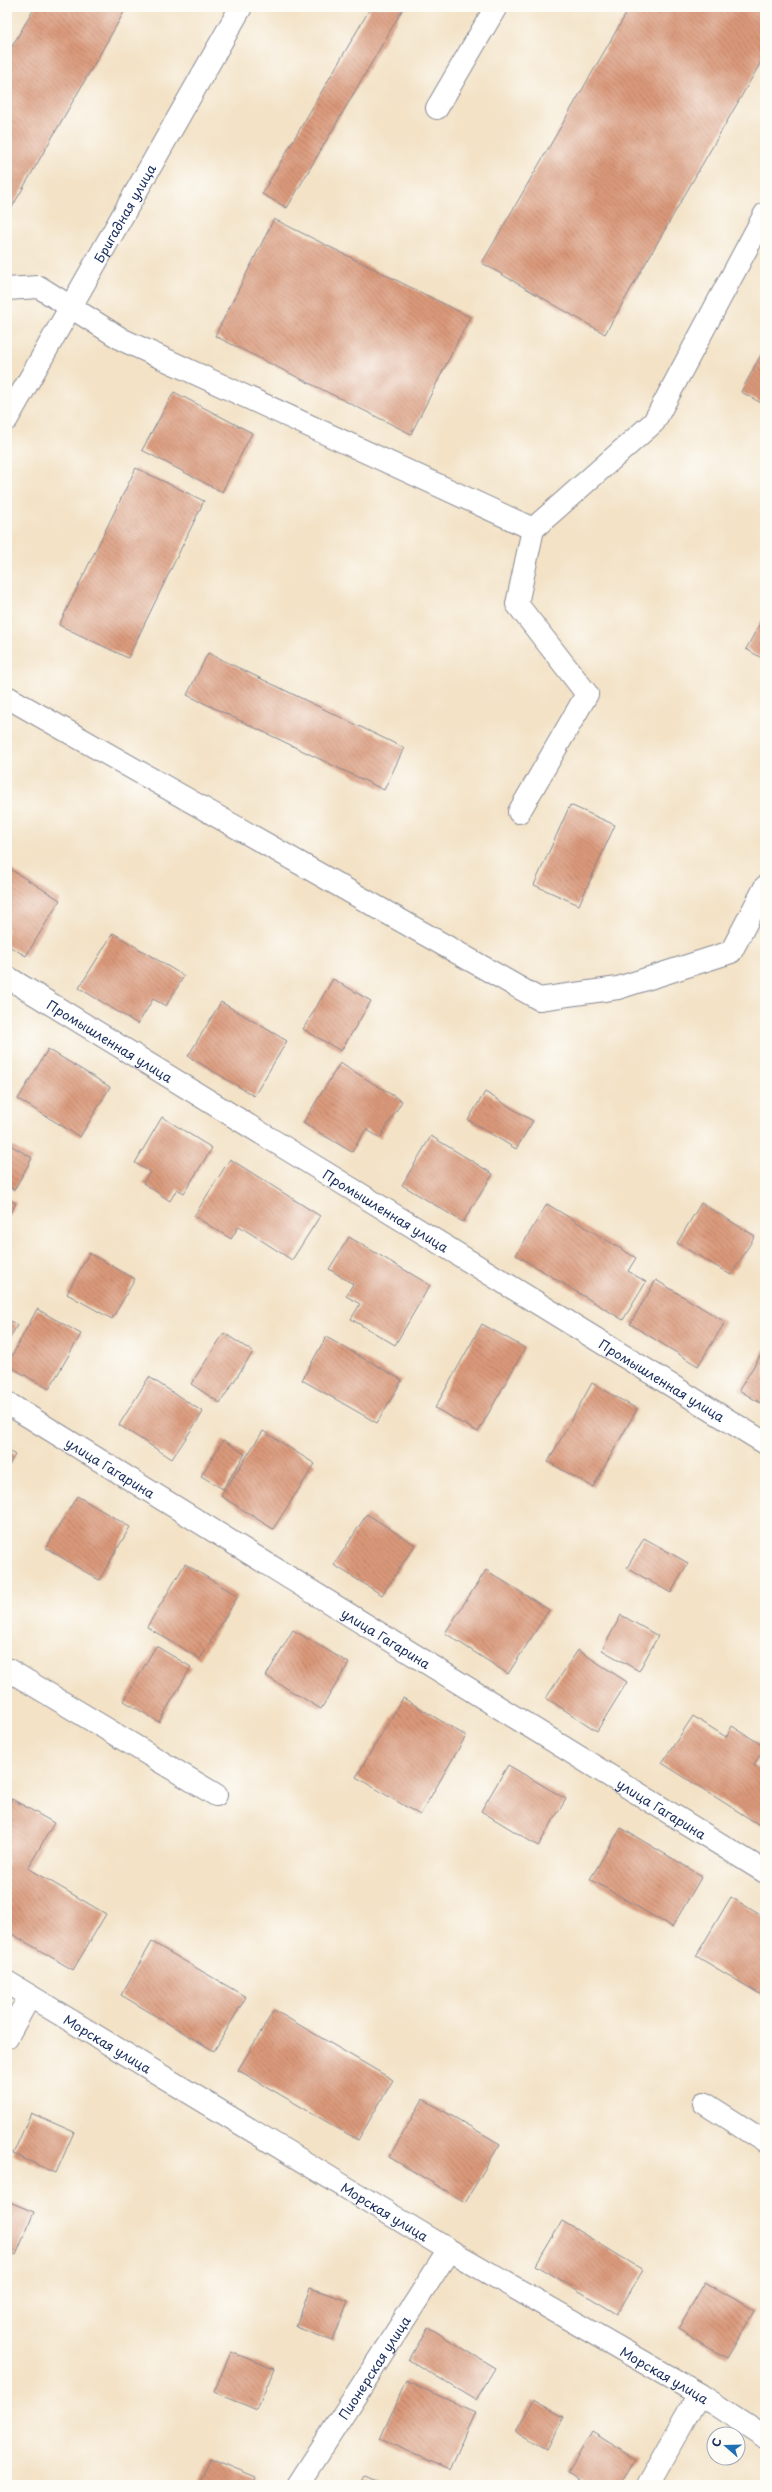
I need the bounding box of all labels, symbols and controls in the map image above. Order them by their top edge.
street label: Бригадная улица [89,160,160,266]
street label: Промышленная улица [44,994,177,1087]
street label: Промышленная улица [320,1164,453,1256]
street label: Промышленная улица [596,1334,729,1426]
street label: улица Гагарина [63,1432,160,1502]
street label: улица Гагарина [338,1603,435,1673]
street label: улица Гагарина [614,1773,711,1843]
street label: Морская улица [61,2009,156,2077]
street label: Морская улица [338,2177,433,2245]
street label: Пионерская улица [333,2311,414,2423]
street label: Морская улица [617,2341,713,2408]
north arrow [706,2426,746,2466]
text: С [707,2436,726,2449]

